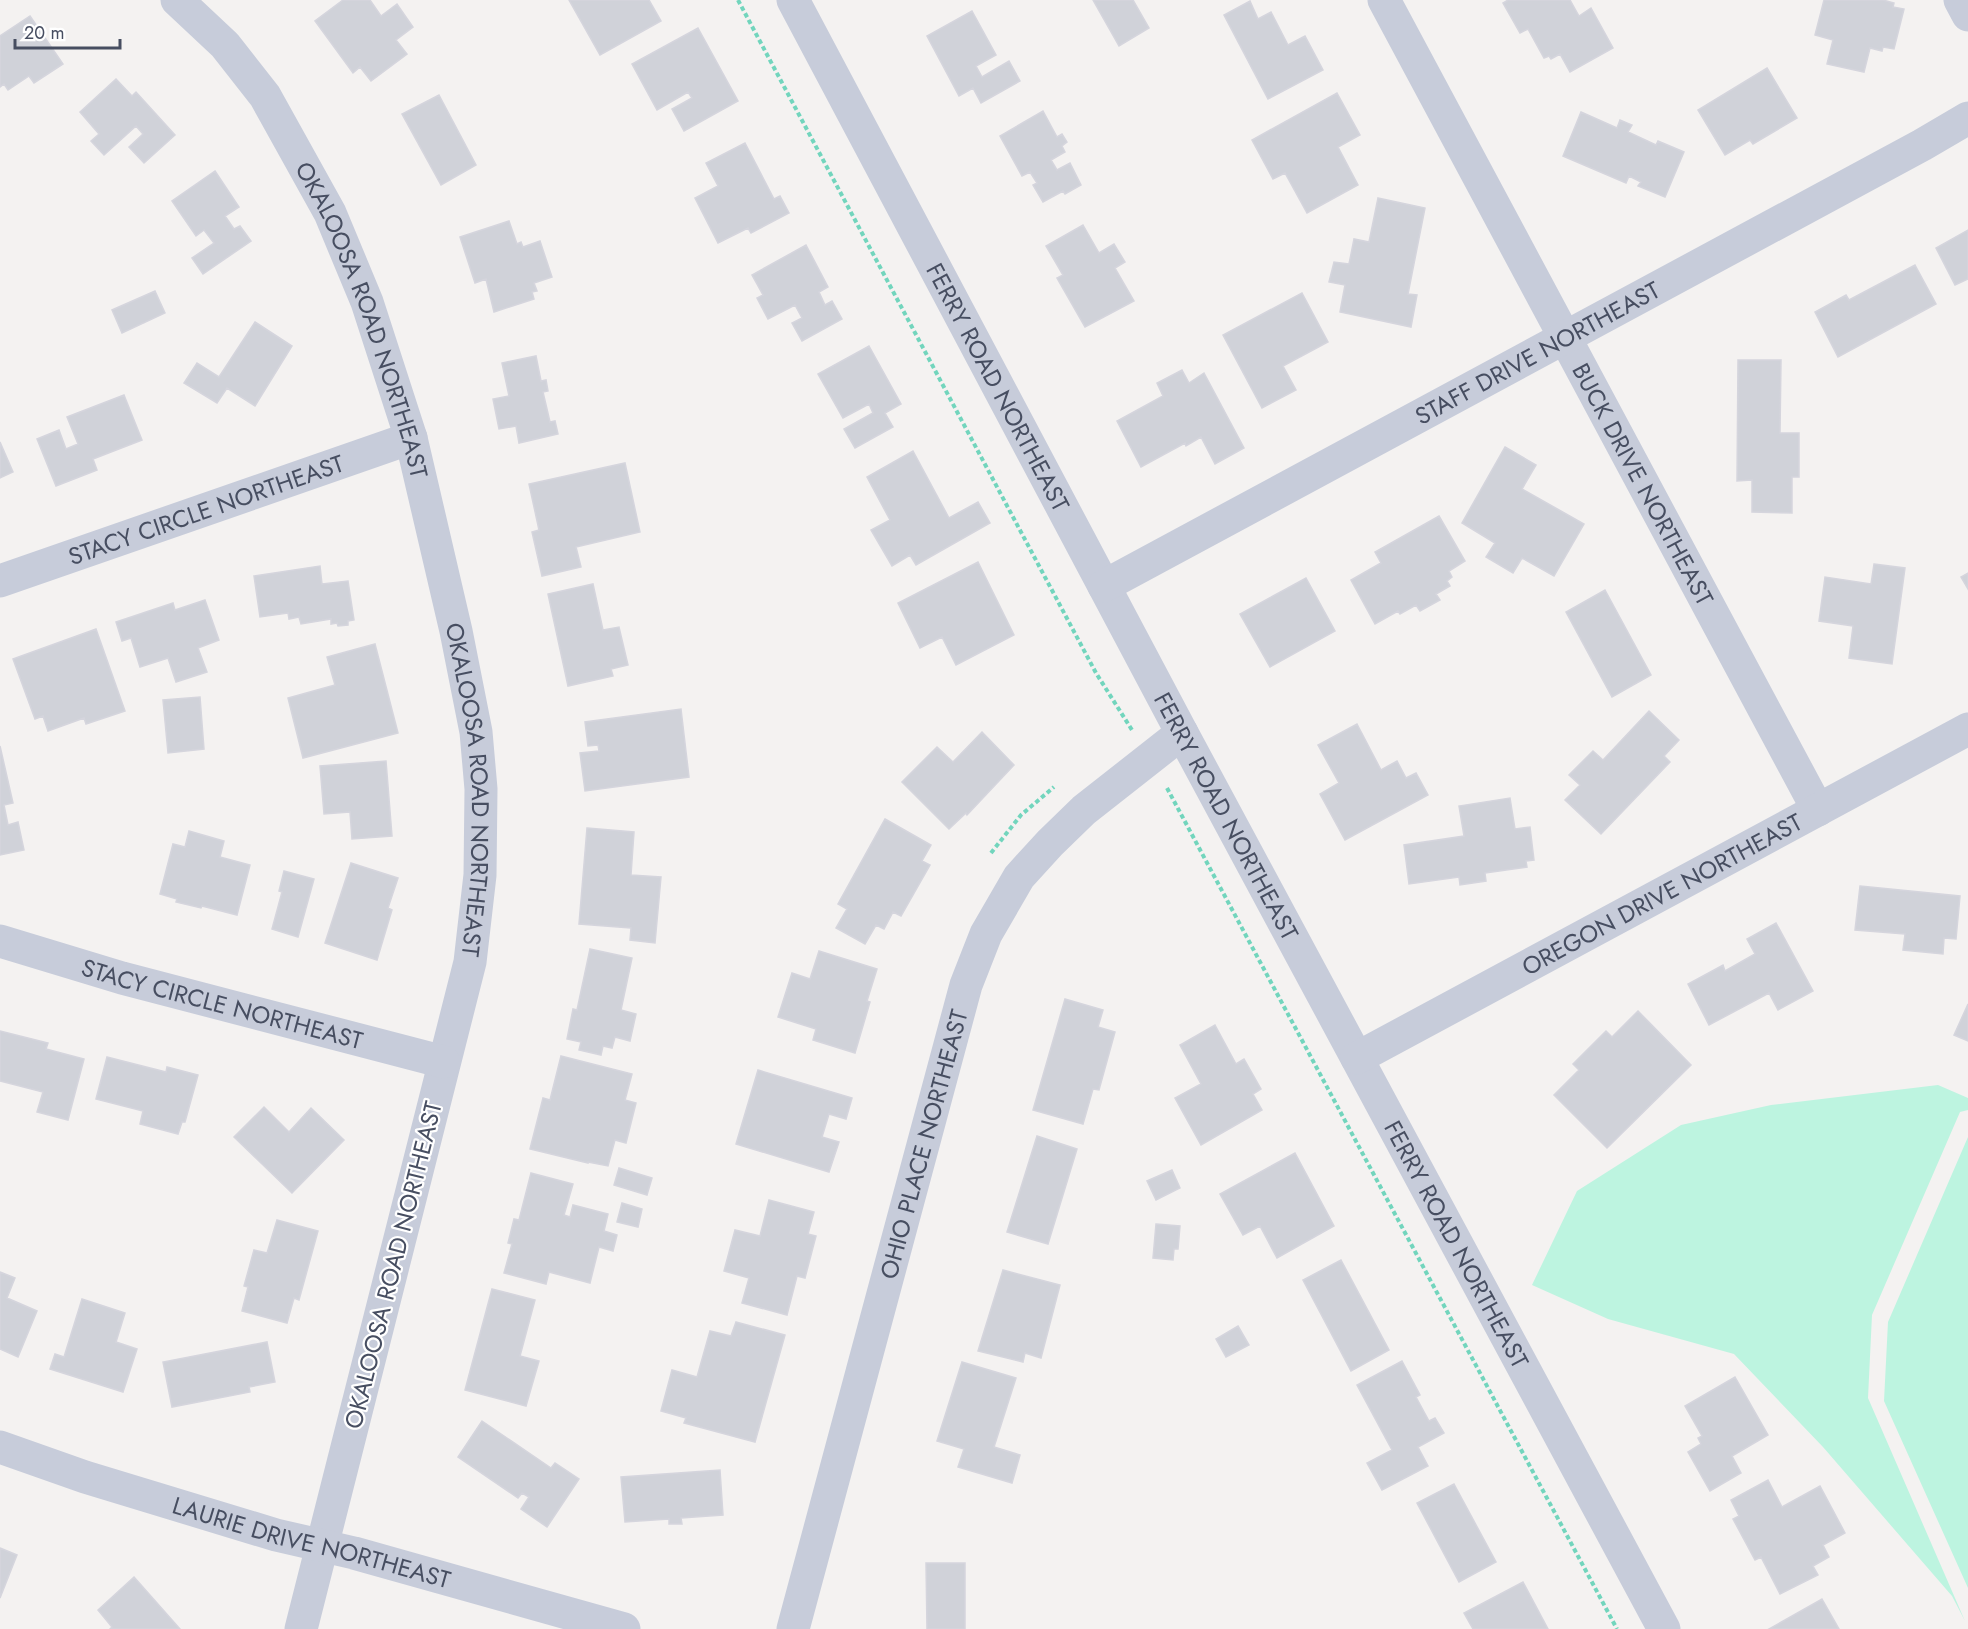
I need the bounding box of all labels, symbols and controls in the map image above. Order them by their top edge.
scale bar [15,12,120,50]
text: 20 m [24,20,64,46]
street label: OKALOOSA ROAD NORTHEAST [287,155,437,481]
street label: FERRY ROAD NORTHEAST [918,257,1079,517]
street label: STAFF DRIVE NORTHEAST [1408,272,1666,433]
street label: BUCK DRIVE NORTHEAST [1564,357,1723,611]
street label: STACY CIRCLE NORTHEAST [63,445,348,573]
street label: OKALOOSA ROAD NORTHEAST [437,620,499,959]
street label: FERRY ROAD NORTHEAST [1146,686,1308,946]
street label: OREGON DRIVE NORTHEAST [1515,804,1808,984]
street label: STACY CIRCLE NORTHEAST [77,949,367,1058]
street label: OHIO PLACE NORTHEAST [870,1006,976,1283]
street label: OKALOOSA ROAD NORTHEAST [335,1098,451,1432]
street label: FERRY ROAD NORTHEAST [1376,1114,1538,1374]
street label: LAURIE DRIVE NORTHEAST [168,1487,455,1597]

